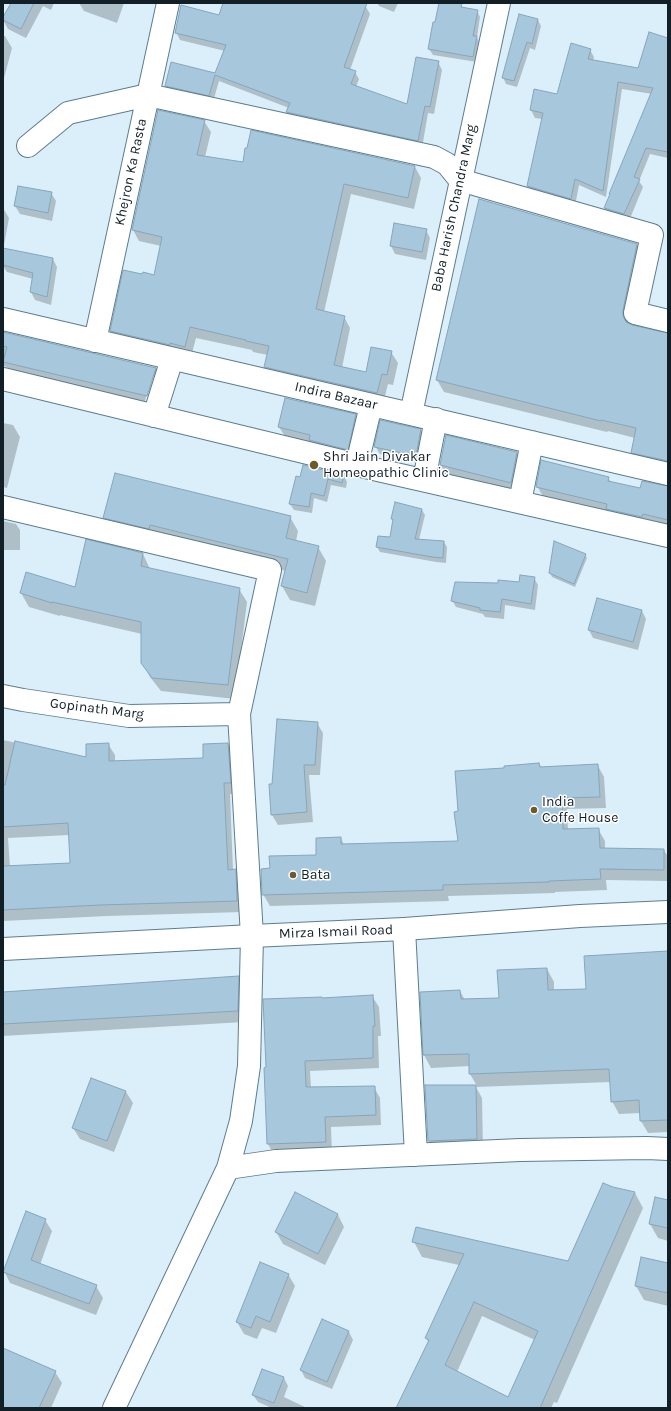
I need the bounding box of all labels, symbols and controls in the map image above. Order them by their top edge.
street label: Khejron Ka Rasta [111,117,151,227]
street label: Baba Harish Chandra Marg [428,123,480,293]
street label: Indira Bazaar [293,378,379,414]
place label: Shri Jain Divakar Homeopathic Clinic [323,449,449,482]
marker: Shri Jain Divakar Homeopathic Clinic [308,459,320,471]
street label: Gopinath Marg [49,695,145,723]
place label: India Coffe House [542,794,618,826]
marker: India Coffe House [529,805,539,815]
place label: Bata [301,867,330,883]
marker: Bata [288,870,298,880]
street label: Mirza Ismail Road [278,922,394,942]

